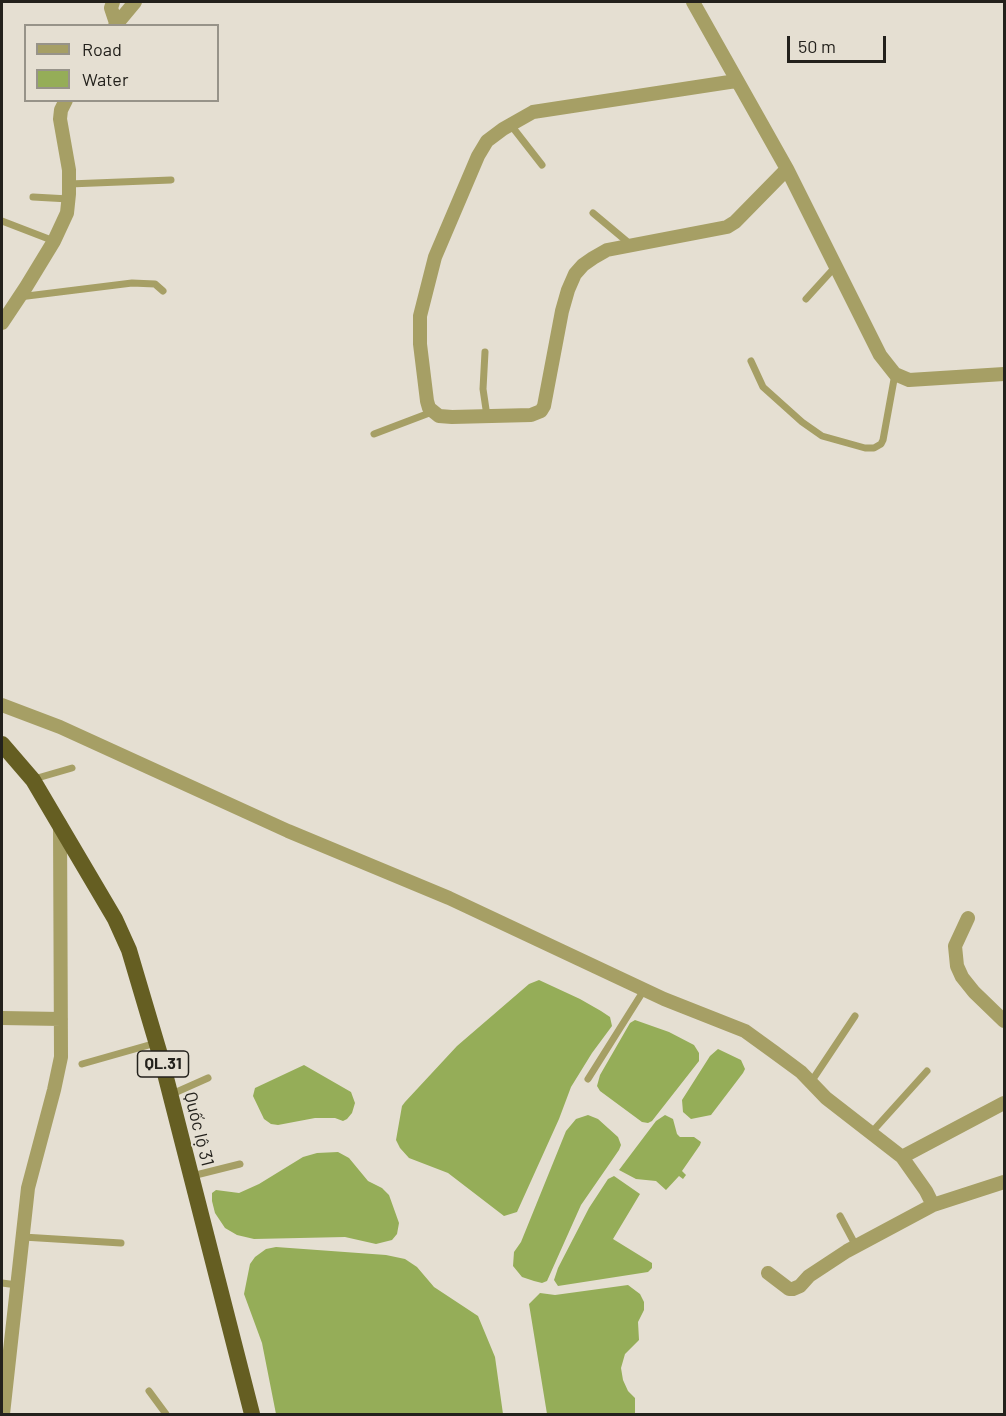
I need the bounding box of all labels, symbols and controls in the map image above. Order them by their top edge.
legend [24,24,219,102]
scale bar [790,24,889,62]
text: 50 m [798,35,836,57]
text: Road [82,38,122,60]
text: Water [82,68,129,90]
road number: QL.31 [138,1051,188,1077]
street label: Quốc lộ 31 [179,1090,219,1168]

